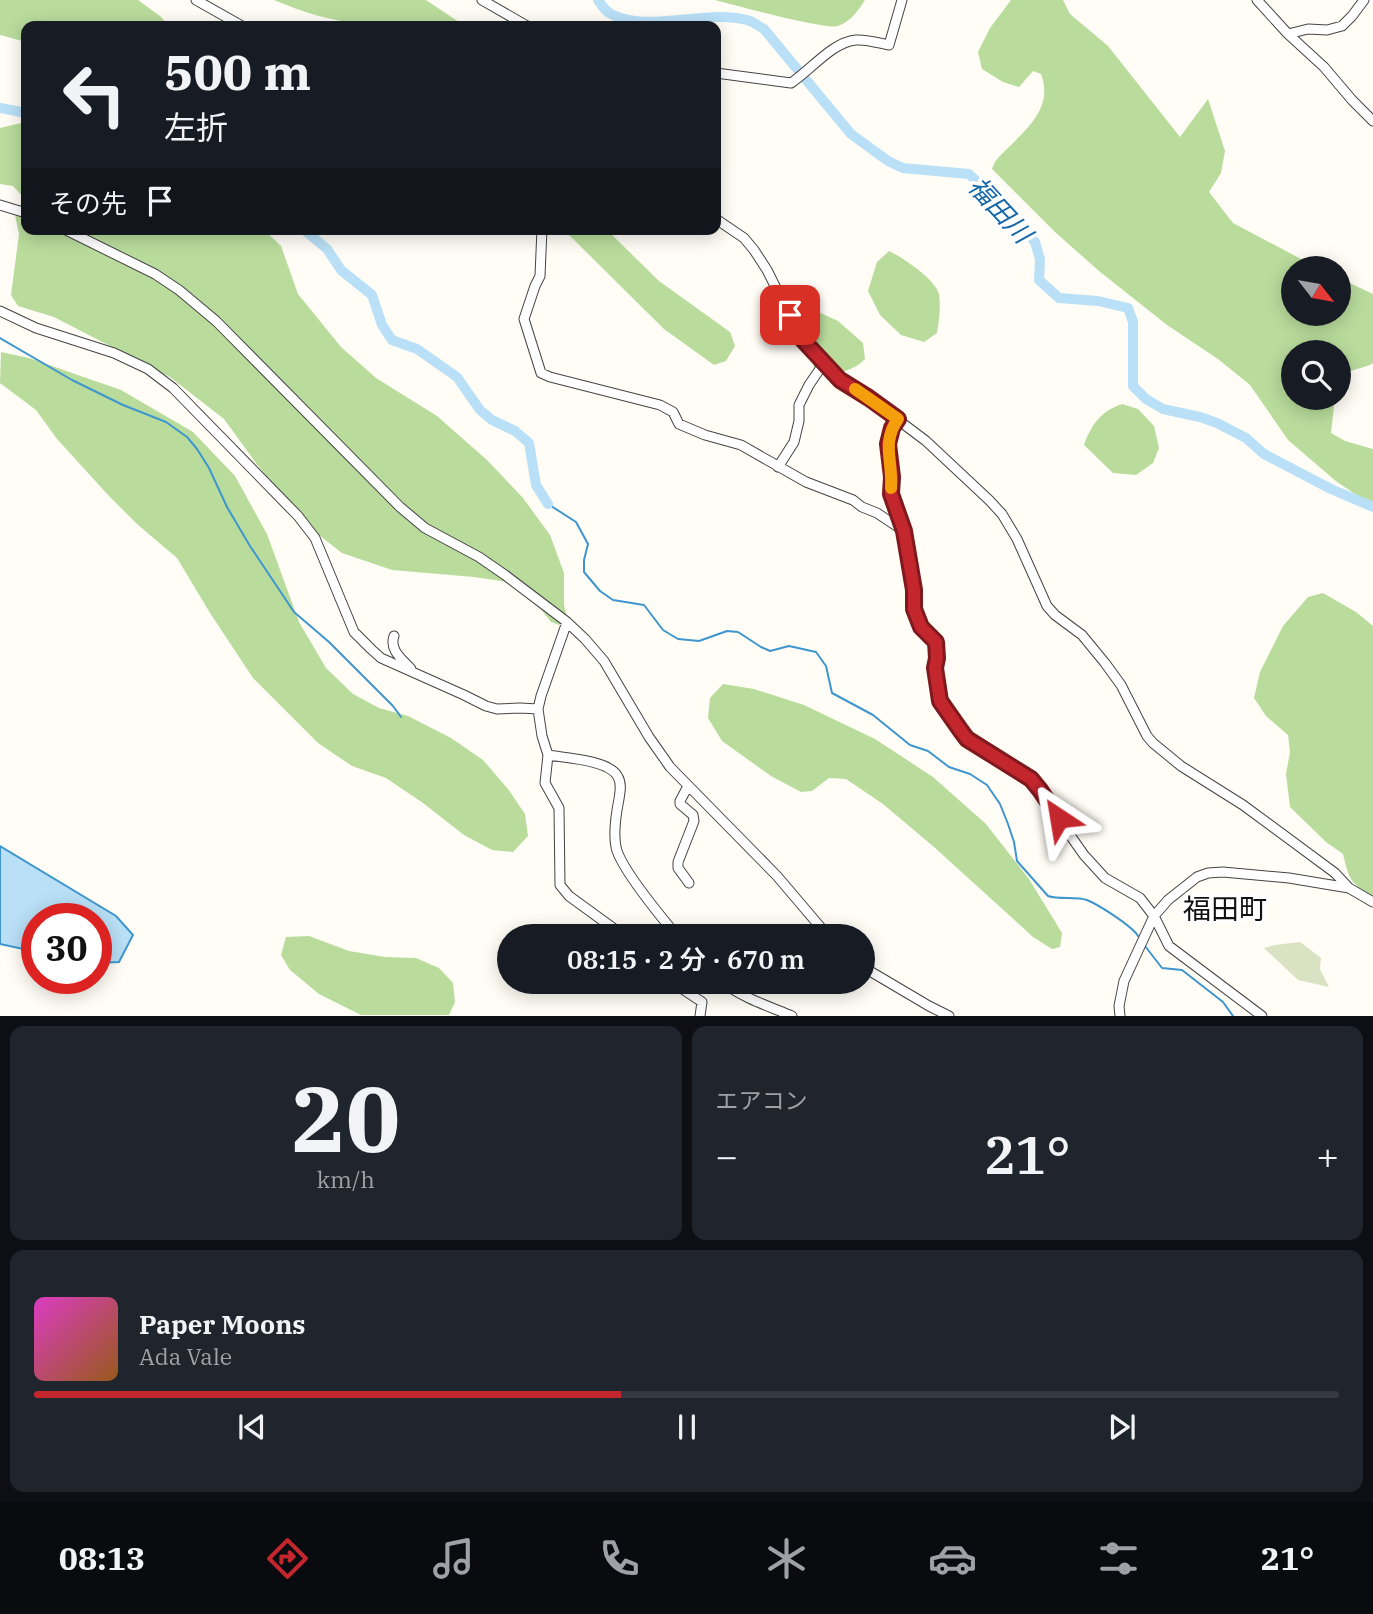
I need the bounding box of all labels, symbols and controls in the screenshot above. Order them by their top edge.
text: 500 m [164,40,311,103]
icon: left [49,49,140,140]
text: 左折 [164,106,228,148]
water label: 福田川 [962,169,1042,252]
icon: arrive [141,182,179,220]
text: その先 [49,186,127,220]
north arrow [1281,256,1351,326]
map controls [1281,256,1351,410]
pin [760,285,820,345]
icon: arrive [771,296,809,334]
button: search [1281,340,1351,410]
position arrow [1022,781,1096,855]
district label: 福田町 [1183,890,1267,927]
speed limit sign: 30 [21,903,112,994]
text: 08:15 · 2 分 · 670 m [567,942,805,976]
text: 20 [291,1059,400,1177]
text: エアコン [716,1085,808,1115]
text: 21° [984,1121,1071,1188]
text: − [716,1131,738,1180]
text: + [1316,1131,1339,1180]
text: km/h [317,1164,375,1194]
text: Paper Moons [139,1307,306,1341]
text: Ada Vale [139,1341,232,1371]
icon: previous [233,1408,271,1446]
icon: pause [668,1408,706,1446]
icon: next [1103,1408,1141,1446]
icon: directions [263,1534,312,1583]
icon: music [429,1534,478,1583]
icon: phone [595,1534,644,1583]
icon: climate [762,1534,811,1583]
icon: car [928,1534,977,1583]
icon: filters [1094,1534,1143,1583]
text: 08:13 [59,1537,145,1579]
text: 21° [1261,1537,1314,1579]

